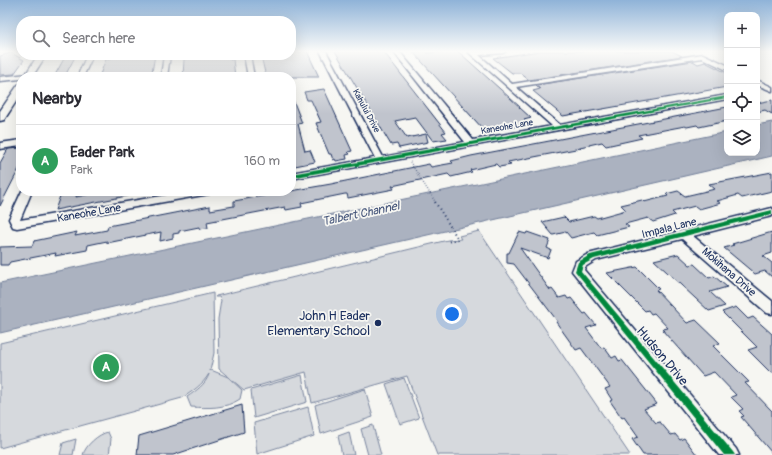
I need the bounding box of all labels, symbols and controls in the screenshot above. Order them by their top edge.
map controls [724,12,760,156]
button: + [724,12,760,48]
search box [16,16,296,60]
icon: search [30,27,52,49]
text: Search here [62,29,135,48]
button: − [724,48,760,84]
button: locate [724,84,760,120]
street label: Kahului Drive [350,87,382,135]
text: Nearby [32,88,81,109]
street label: Kaneohe Lane [480,117,535,137]
button: layers [724,120,760,156]
text: Eader Park [70,143,135,162]
text: A [41,153,49,169]
text: 160 m [244,153,280,169]
text: Park [70,162,93,178]
water label: Talbert Channel [321,198,402,229]
street label: Kaneohe Lane [56,201,122,225]
street label: Impala Lane [640,215,698,241]
street label: Mokihana Drive [699,245,759,299]
your location [442,304,462,324]
place label: John H Eader Elementary School [267,308,370,339]
marker: John H Eader Elementary School [373,318,383,328]
street label: Hudson Drive [633,323,692,389]
pin: A [93,352,119,382]

